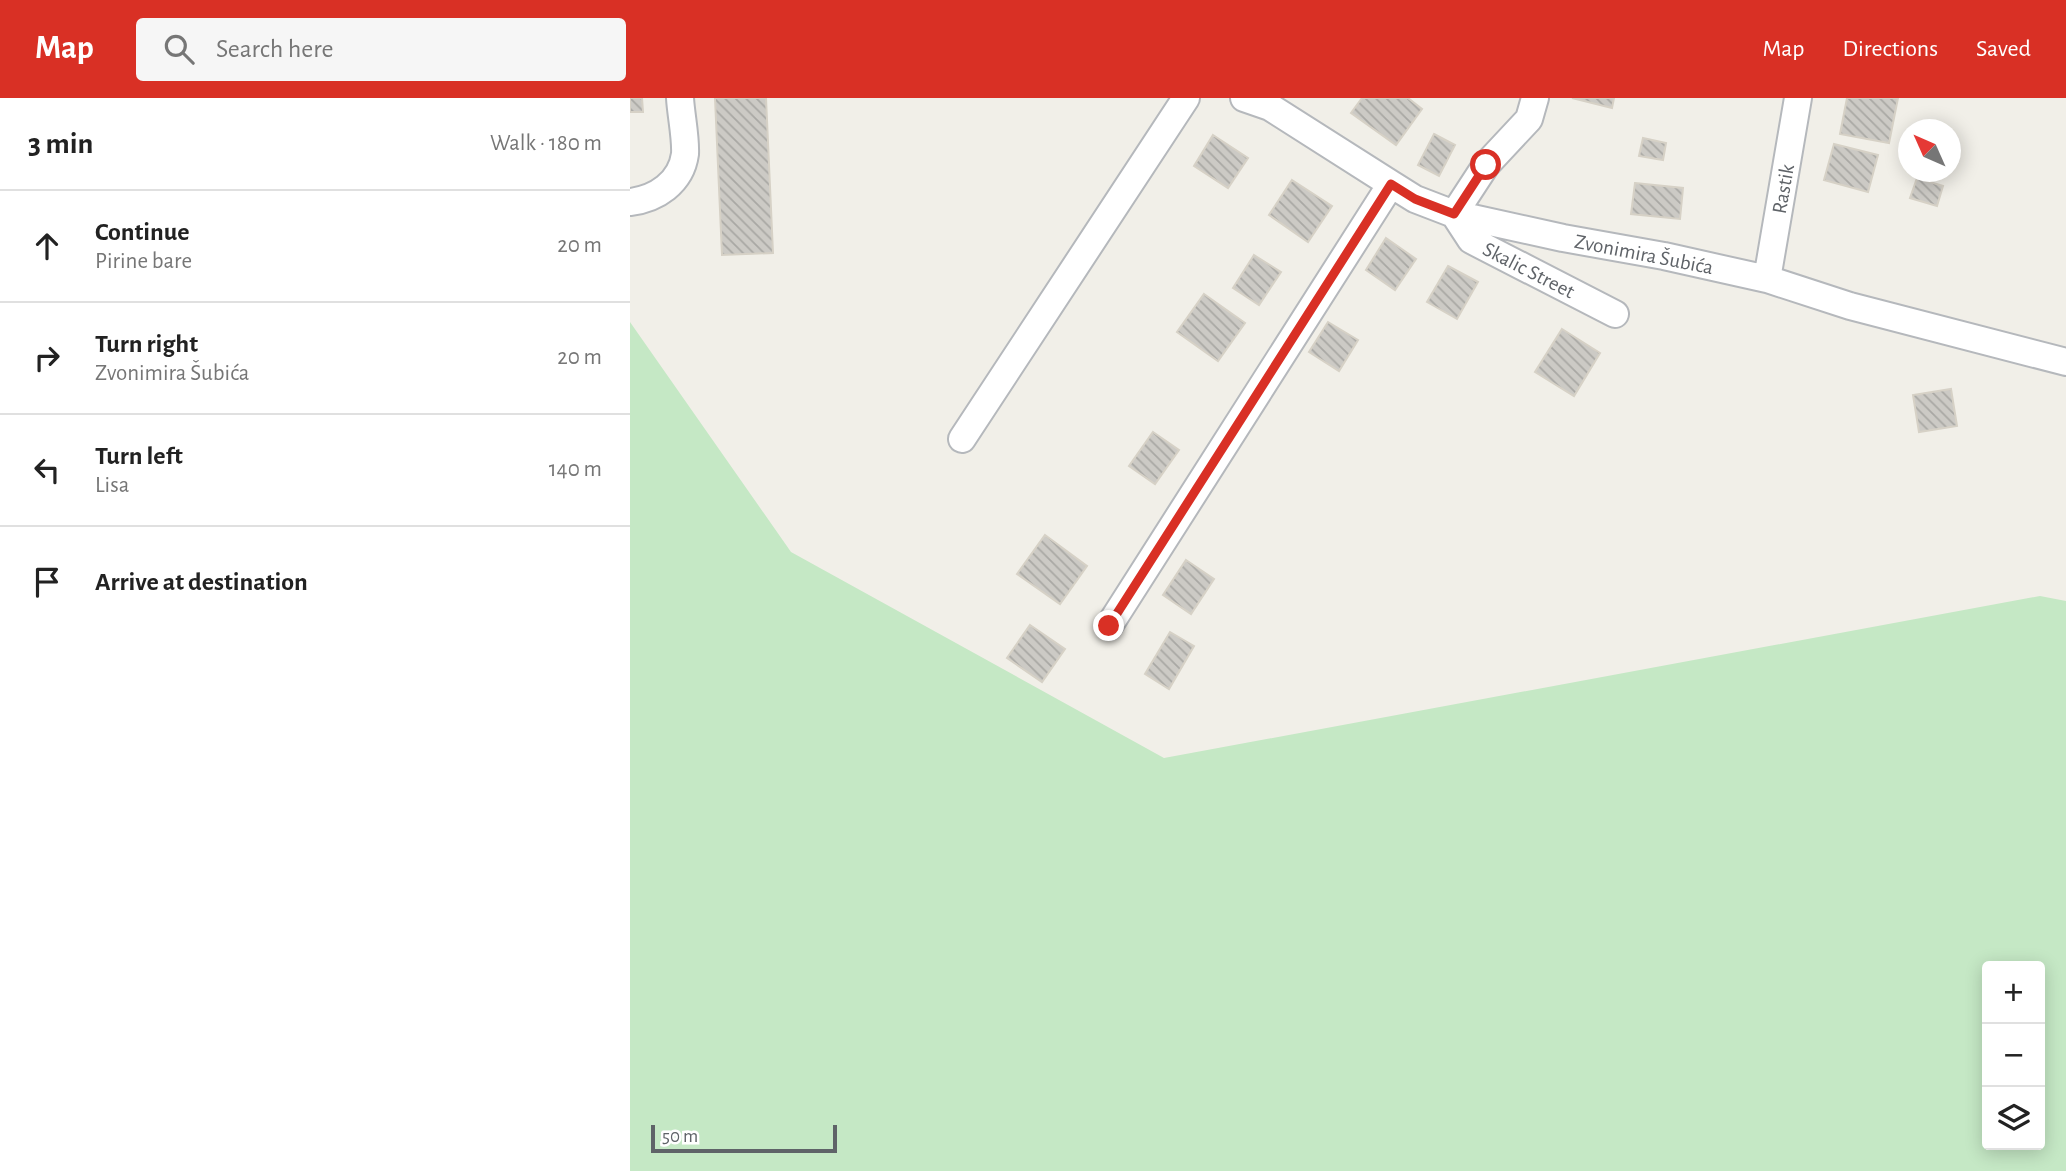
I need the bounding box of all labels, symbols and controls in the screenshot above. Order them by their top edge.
search box [136,18,626,81]
icon: search [160,30,198,68]
text: Map [35,32,94,65]
text: Search here [216,36,334,62]
text: Map [1762,37,1804,61]
text: Directions [1842,37,1938,61]
text: Saved [1976,37,2031,61]
north arrow [1898,119,1961,182]
text: 3 min [28,129,93,159]
text: Walk · 180 m [490,132,602,155]
route start [1470,149,1501,180]
street label: Rastik [1769,162,1798,216]
text: Continue [95,219,190,245]
icon: ahead [28,227,66,265]
street label: Zvonimira Šubića [1573,229,1716,278]
text: 20 m [557,234,602,257]
street label: Skalic Street [1480,238,1578,303]
text: Pirine bare [95,250,192,273]
text: Turn right [95,331,198,357]
icon: right [28,339,66,377]
text: 20 m [557,346,602,369]
text: Zvonimira Šubića [95,362,249,385]
text: Turn left [95,443,183,469]
icon: left [28,451,66,489]
text: 140 m [549,458,602,481]
text: Lisa [95,474,129,497]
icon: arrive [28,563,66,601]
text: Arrive at destination [95,569,308,595]
route end [1093,610,1124,641]
map controls [1982,961,2045,1150]
button: + [1982,961,2045,1024]
button: − [1982,1024,2045,1087]
button: layers [1982,1087,2045,1150]
scale bar [651,1122,836,1154]
text: 50 m [662,1127,698,1146]

